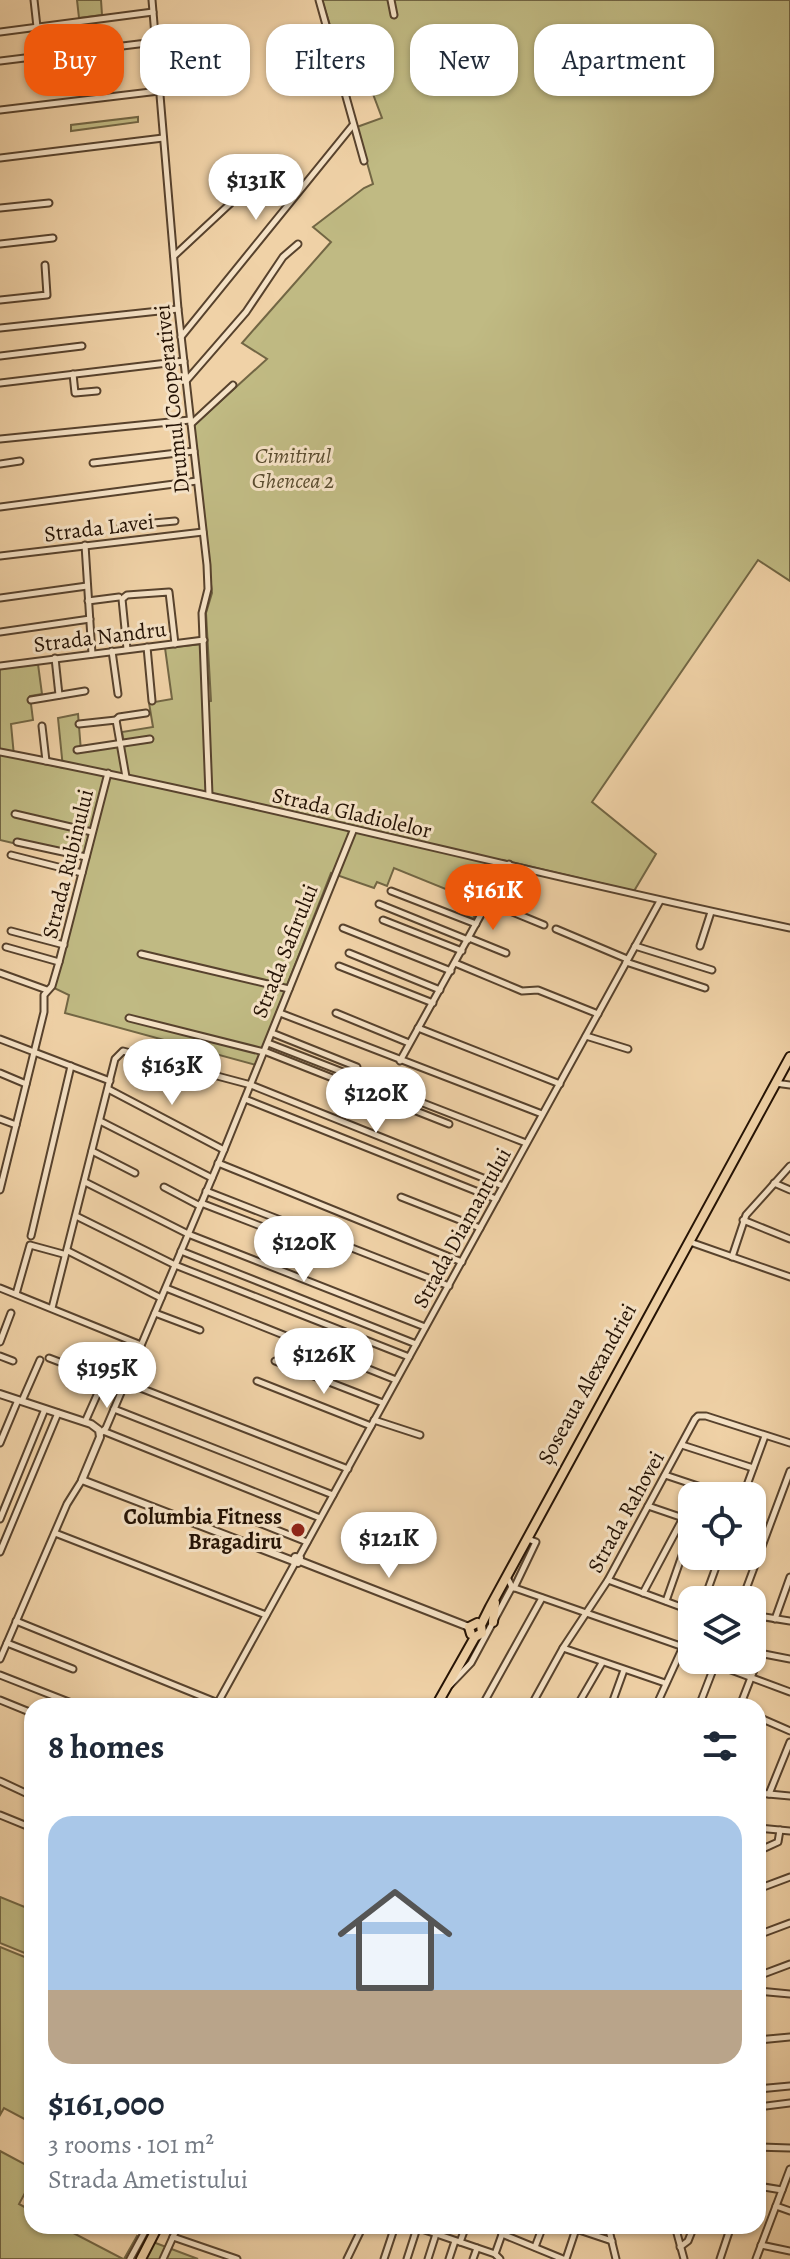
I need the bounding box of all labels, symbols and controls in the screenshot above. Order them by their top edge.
chip: Buy [24,24,124,96]
chip: Rent [140,24,250,96]
chip: Filters [266,24,394,96]
chip: New [410,24,518,96]
chip: Apartment [534,24,714,96]
pin: $131K [200,154,312,222]
text: $131K [227,162,286,197]
street label: Drumul Cooperativei [147,303,197,495]
park label: Cimitirul Ghencea 2 [252,441,334,496]
street label: Strada Lavei [42,506,156,550]
street label: Strada Nandru [32,614,168,660]
street label: Strada Gladiolelor [269,780,435,846]
street label: Strada Rubinului [35,786,101,942]
pin: $161K [437,864,549,932]
text: $161K [463,872,523,907]
street label: Strada Safirului [244,880,326,1022]
pin: $163K [116,1039,228,1107]
text: $163K [141,1047,203,1082]
pin: $120K [320,1067,432,1135]
text: $120K [344,1075,408,1110]
street label: Strada Diamantului [405,1142,519,1314]
pin: $120K [248,1216,360,1284]
text: $120K [272,1224,336,1259]
street label: Șoseaua Alexandriei [530,1298,644,1470]
pin: $126K [268,1328,380,1396]
text: $126K [292,1336,356,1371]
pin: $195K [51,1342,163,1410]
text: $195K [76,1350,138,1385]
street label: Strada Rahovei [580,1446,672,1578]
map controls [678,1482,766,1674]
button: locate [678,1482,766,1570]
place label: Columbia Fitness Bragadiru [124,1502,283,1557]
pin: $121K [333,1512,445,1580]
text: $121K [359,1520,419,1555]
marker: Columbia Fitness Bragadiru [289,1521,307,1539]
button: layers [678,1586,766,1674]
text: 8 homes [48,1723,164,1770]
icon: filters [698,1724,742,1768]
icon: home [323,1868,467,2012]
text: $161,000 [48,2080,165,2127]
text: 3 rooms · 101 m² [48,2127,214,2162]
text: Strada Ametistului [48,2162,248,2197]

